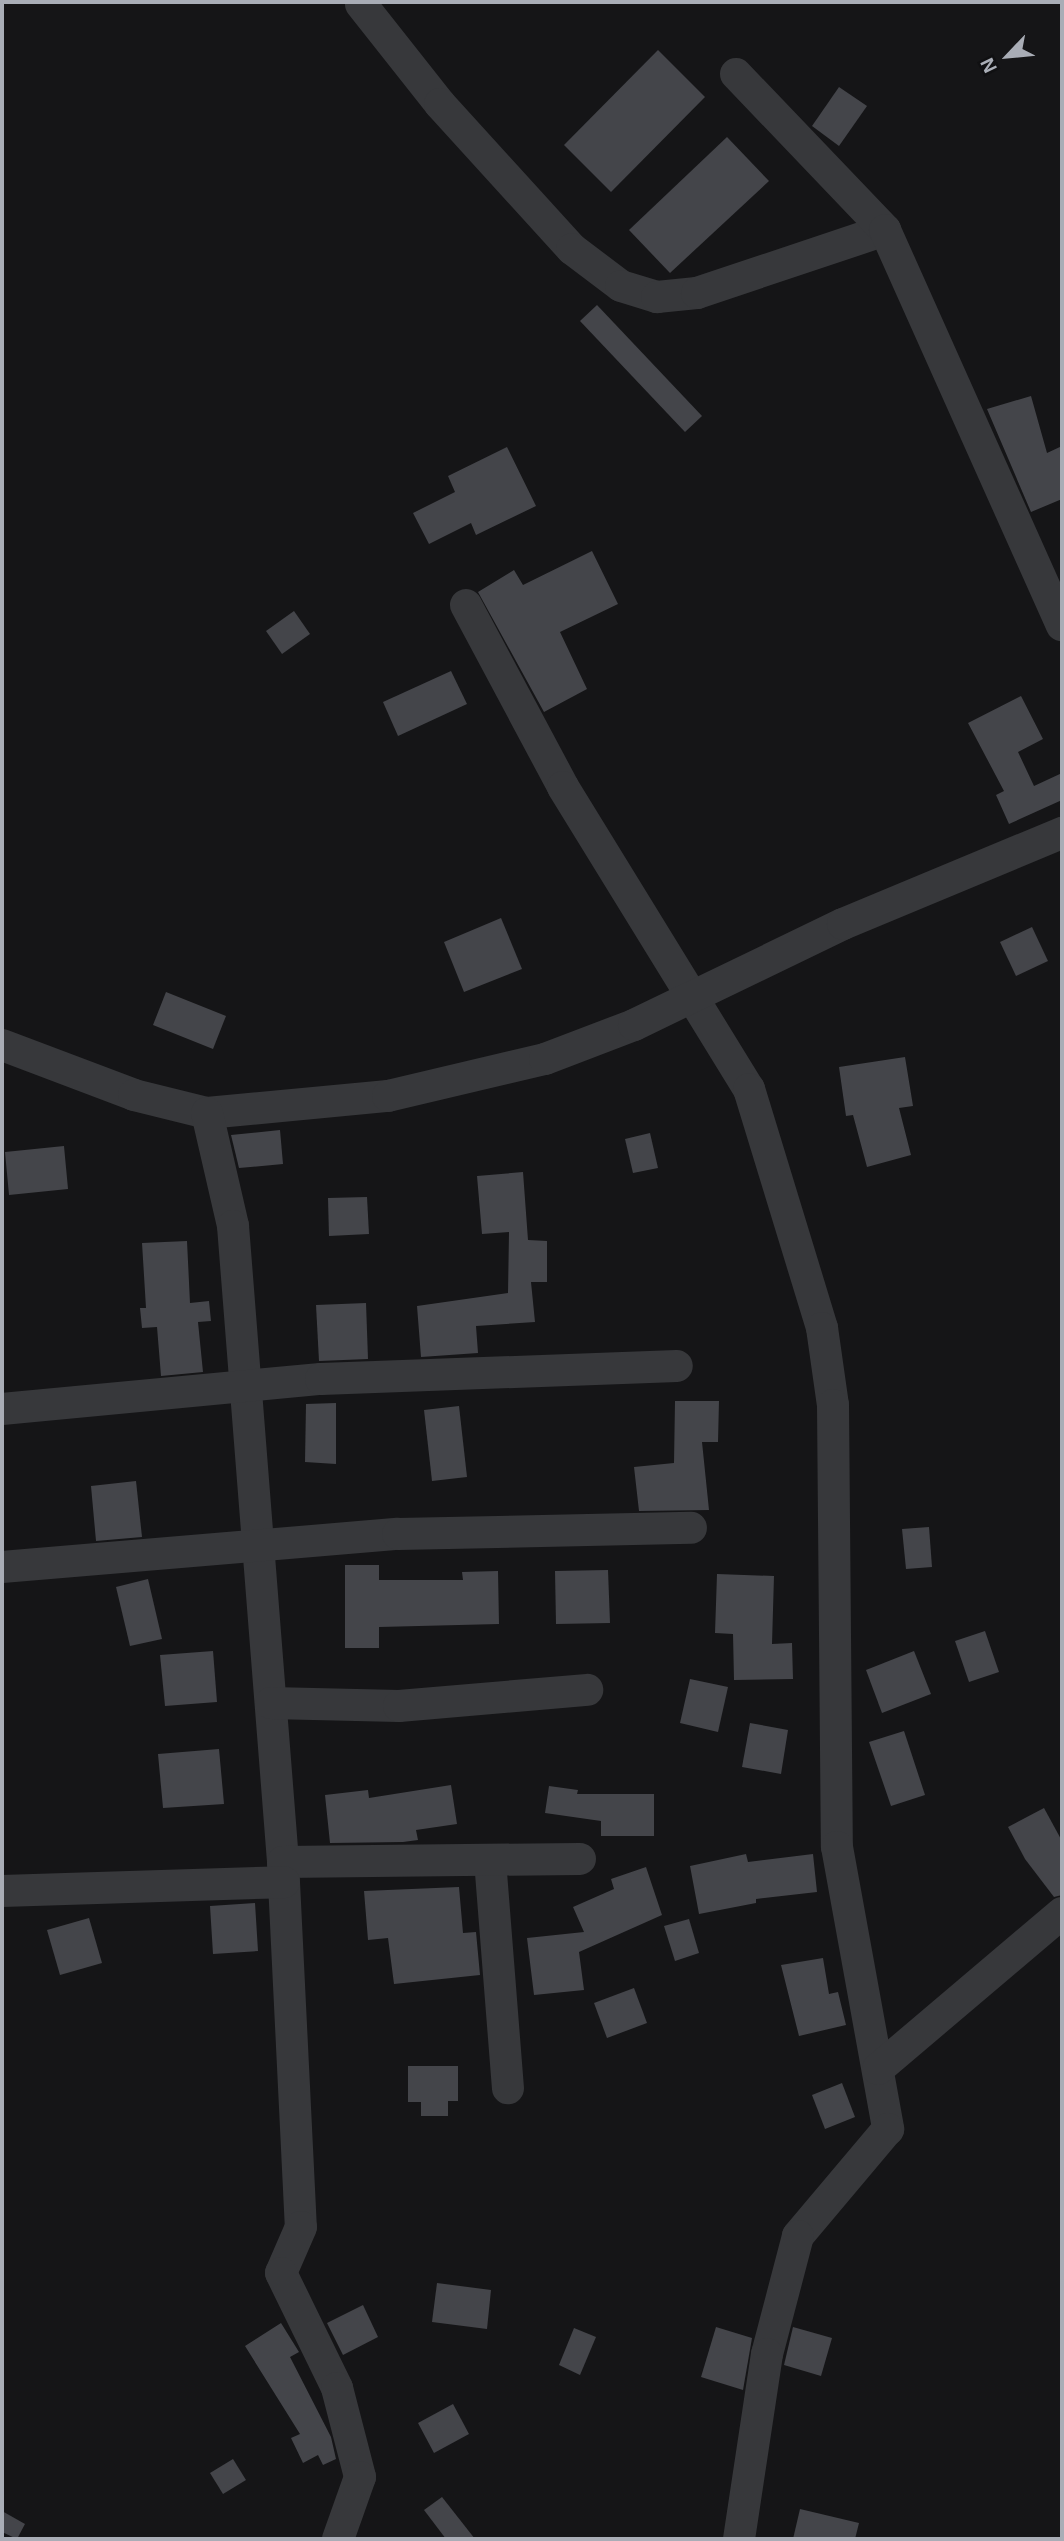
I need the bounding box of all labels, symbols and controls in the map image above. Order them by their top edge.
north arrow [973,21,1043,91]
text: N [976,55,1001,76]

